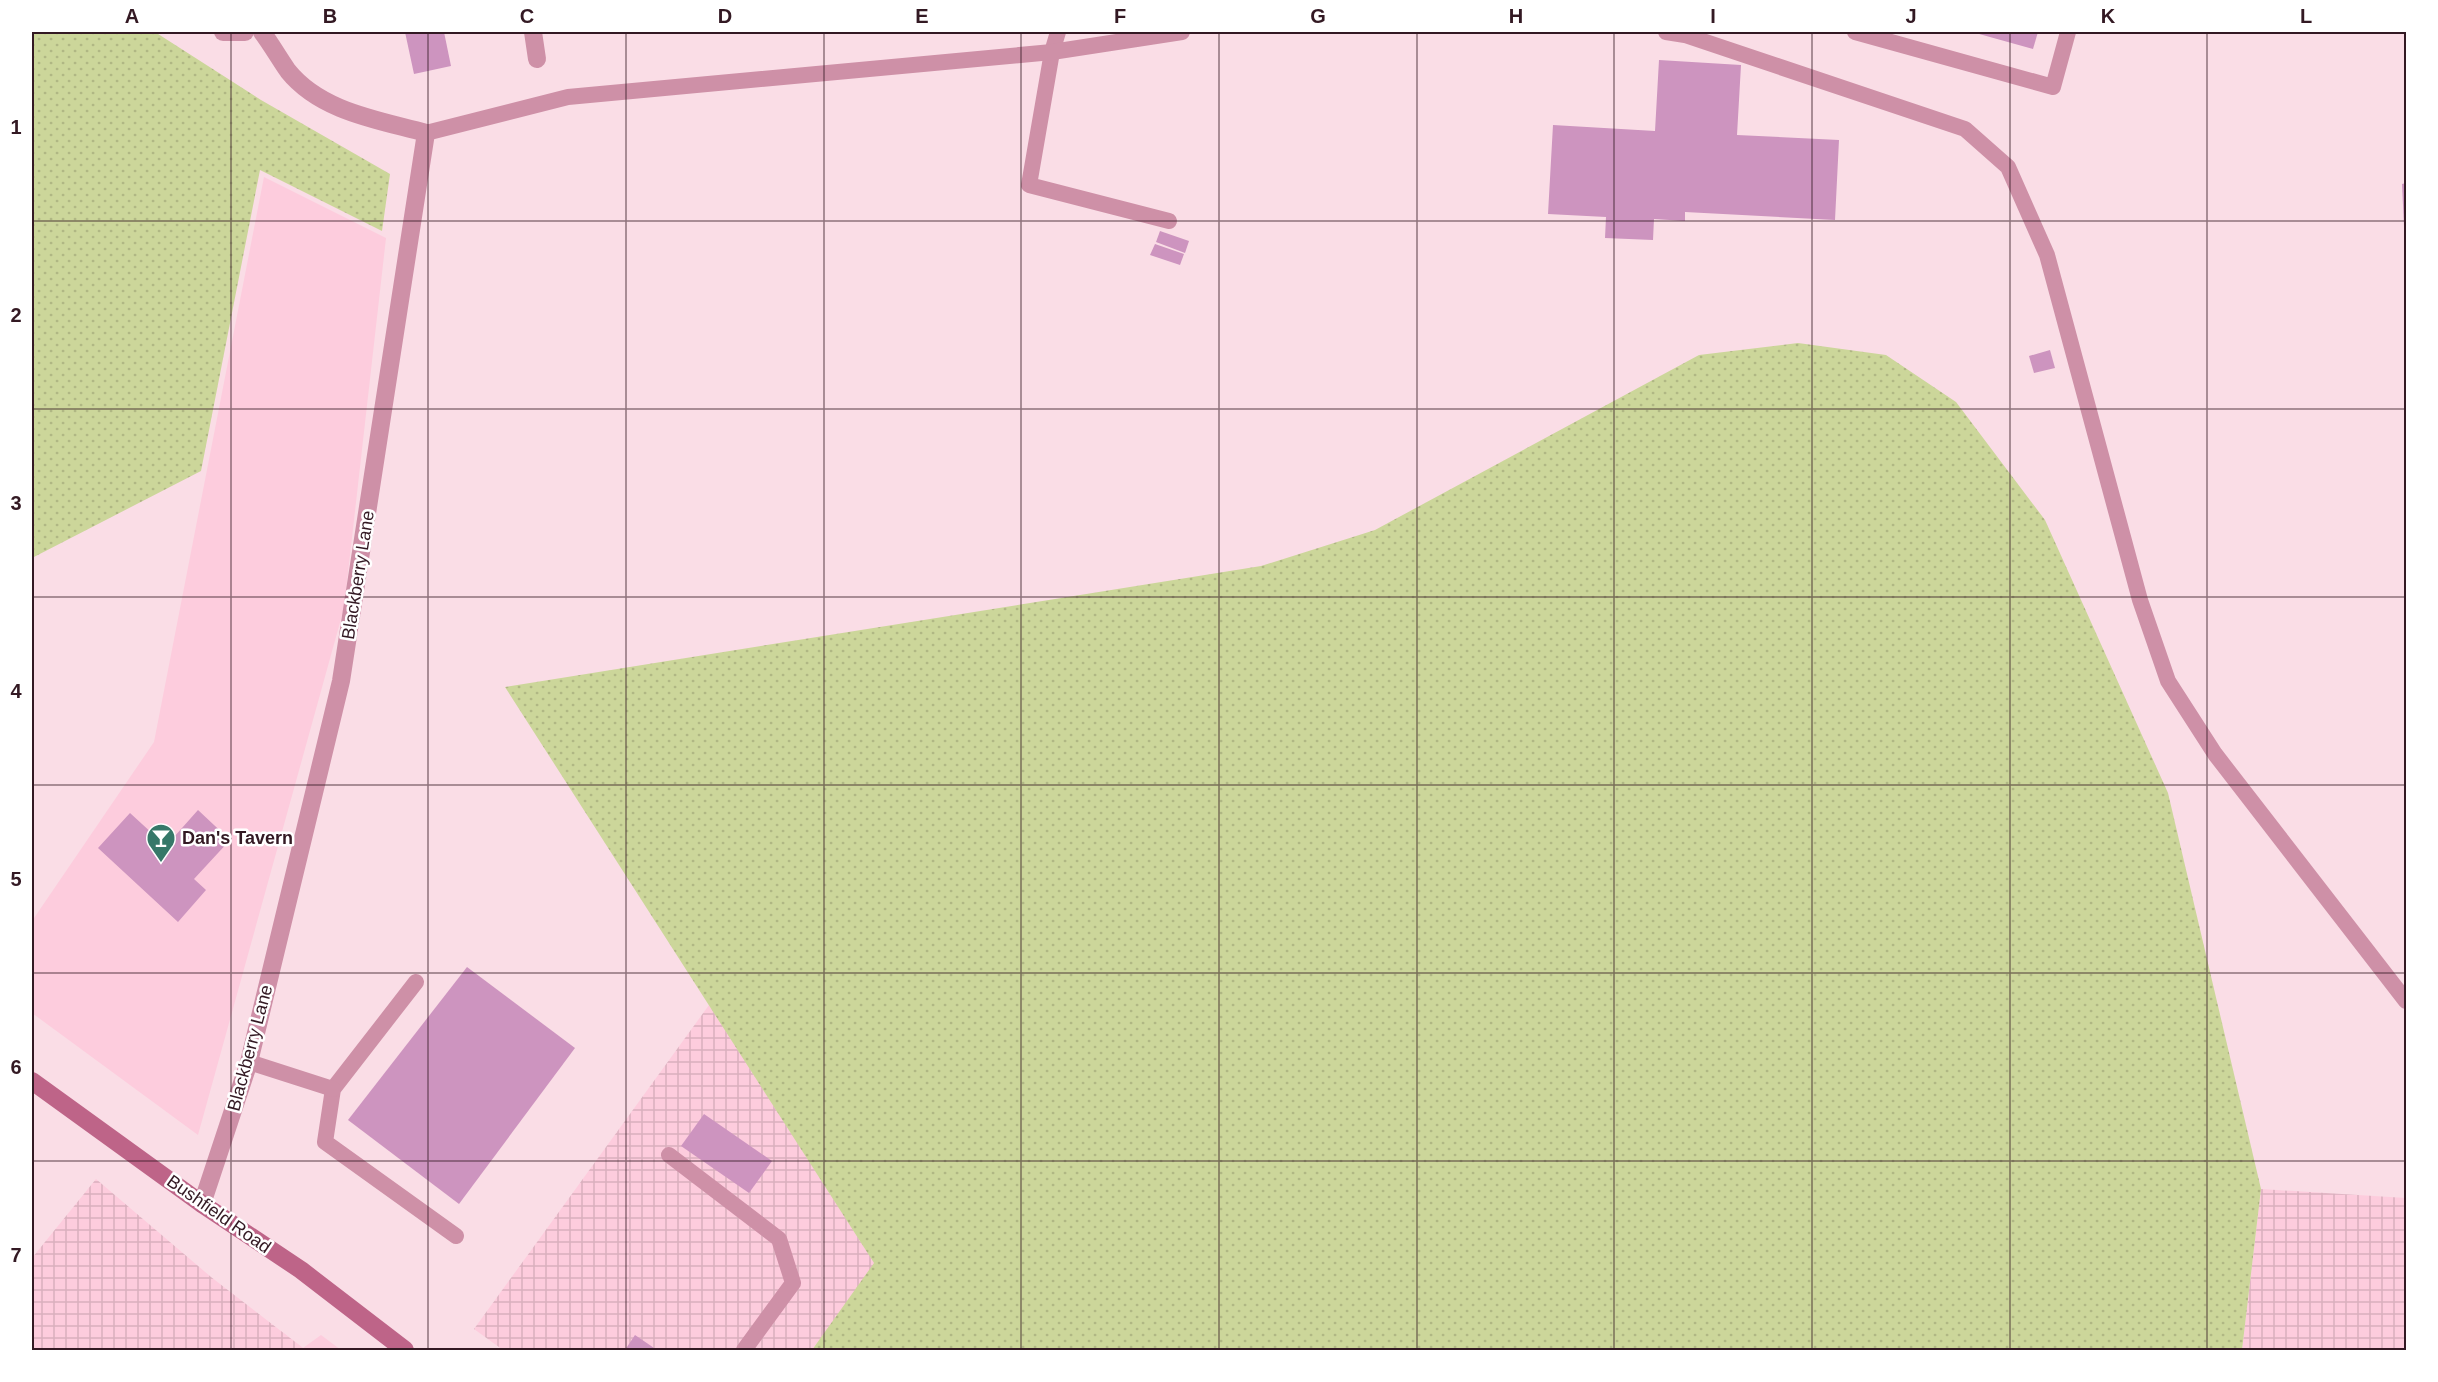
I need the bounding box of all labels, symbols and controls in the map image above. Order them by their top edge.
text: A [125,5,139,27]
text: B [323,5,337,27]
text: C [520,5,534,27]
text: D [718,5,732,27]
text: E [915,5,929,27]
text: F [1114,5,1126,27]
text: G [1310,5,1326,27]
text: H [1509,5,1523,27]
text: I [1710,5,1716,27]
text: J [1905,5,1917,27]
text: K [2101,5,2116,27]
text: L [2300,5,2312,27]
text: 1 [10,116,22,138]
text: 2 [10,304,22,326]
text: 3 [10,492,22,514]
street label: Blackberry Lane [338,509,378,641]
text: 4 [10,680,22,702]
bar icon: Dan's Tavern [145,822,177,864]
place label: Dan's Tavern [182,828,293,848]
text: 5 [10,868,22,890]
street label: Blackberry Lane [224,983,276,1113]
text: 6 [10,1056,22,1078]
street label: Bushfield Road [163,1171,275,1257]
text: 7 [10,1244,22,1266]

